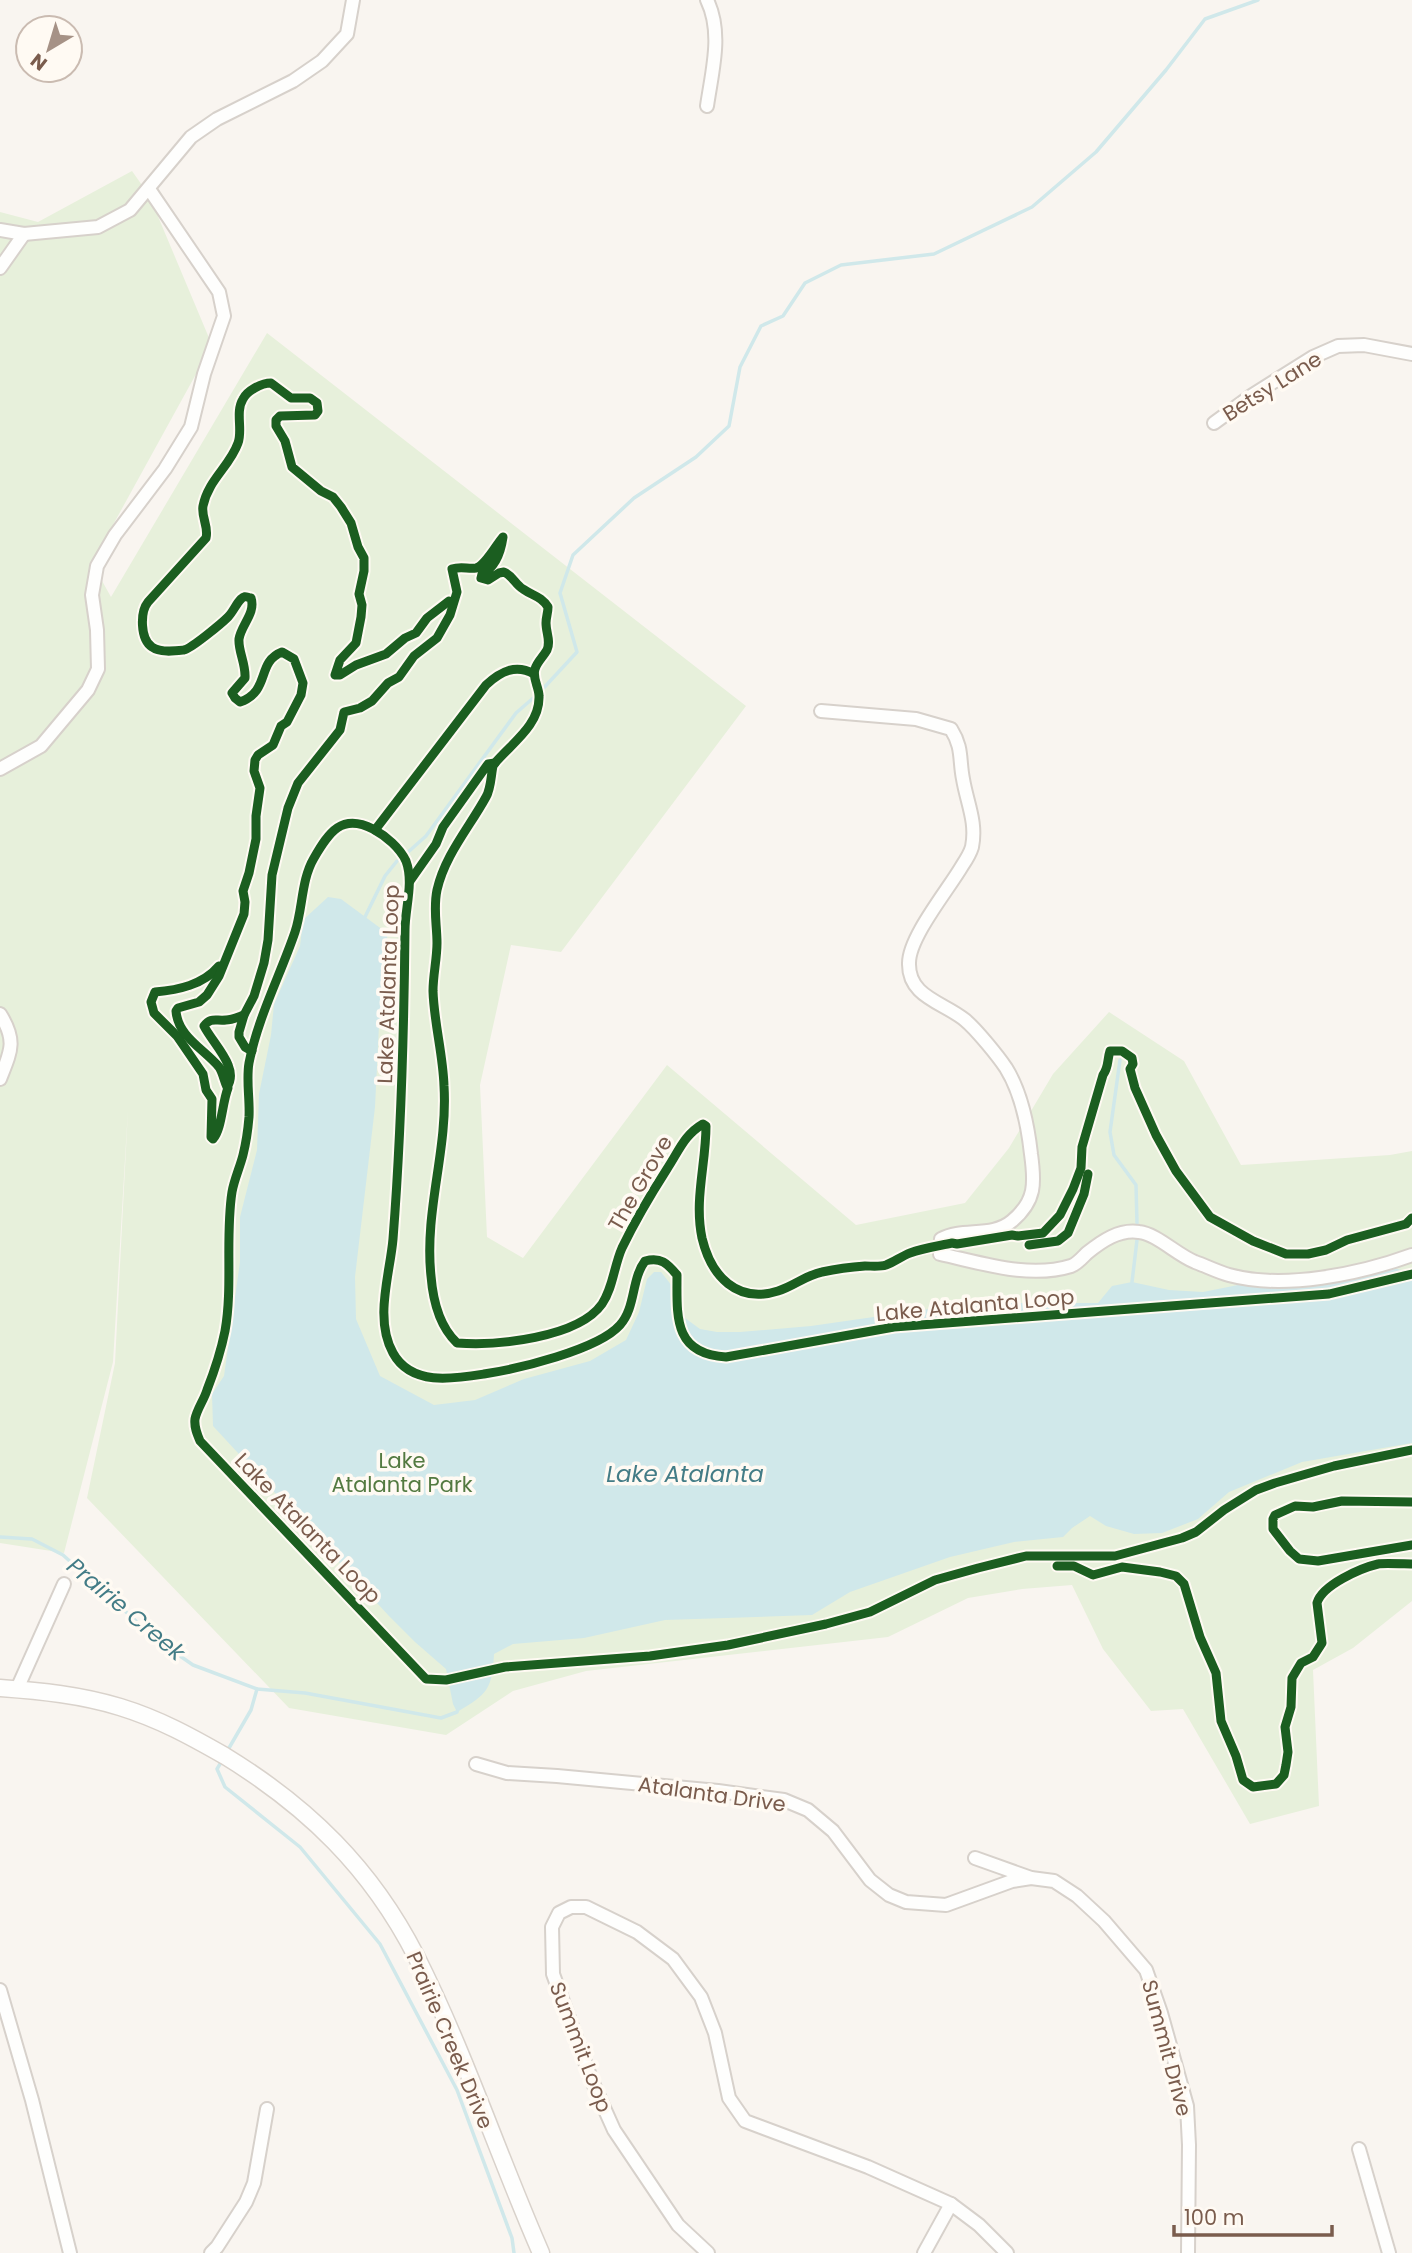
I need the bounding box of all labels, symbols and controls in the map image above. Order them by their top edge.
north arrow [14,14,84,84]
text: N [25,47,53,77]
street label: Betsy Lane [1217,344,1327,428]
street label: Lake Atalanta Loop [370,884,406,1084]
street label: The Grove [601,1130,679,1236]
street label: Lake Atalanta Loop [875,1282,1075,1328]
street label: Lake Atalanta Loop [228,1446,388,1610]
park label: Lake Atalanta Park [331,1446,473,1499]
water label: Lake Atalanta [606,1458,764,1490]
water label: Prairie Creek [60,1550,193,1669]
street label: Atalanta Drive [636,1769,788,1819]
street label: Prairie Creek Drive [400,1947,500,2133]
street label: Summit Drive [1135,1977,1199,2119]
street label: Summit Loop [543,1978,619,2116]
scale bar [1174,2194,1332,2238]
text: 100 m [1184,2203,1244,2232]

